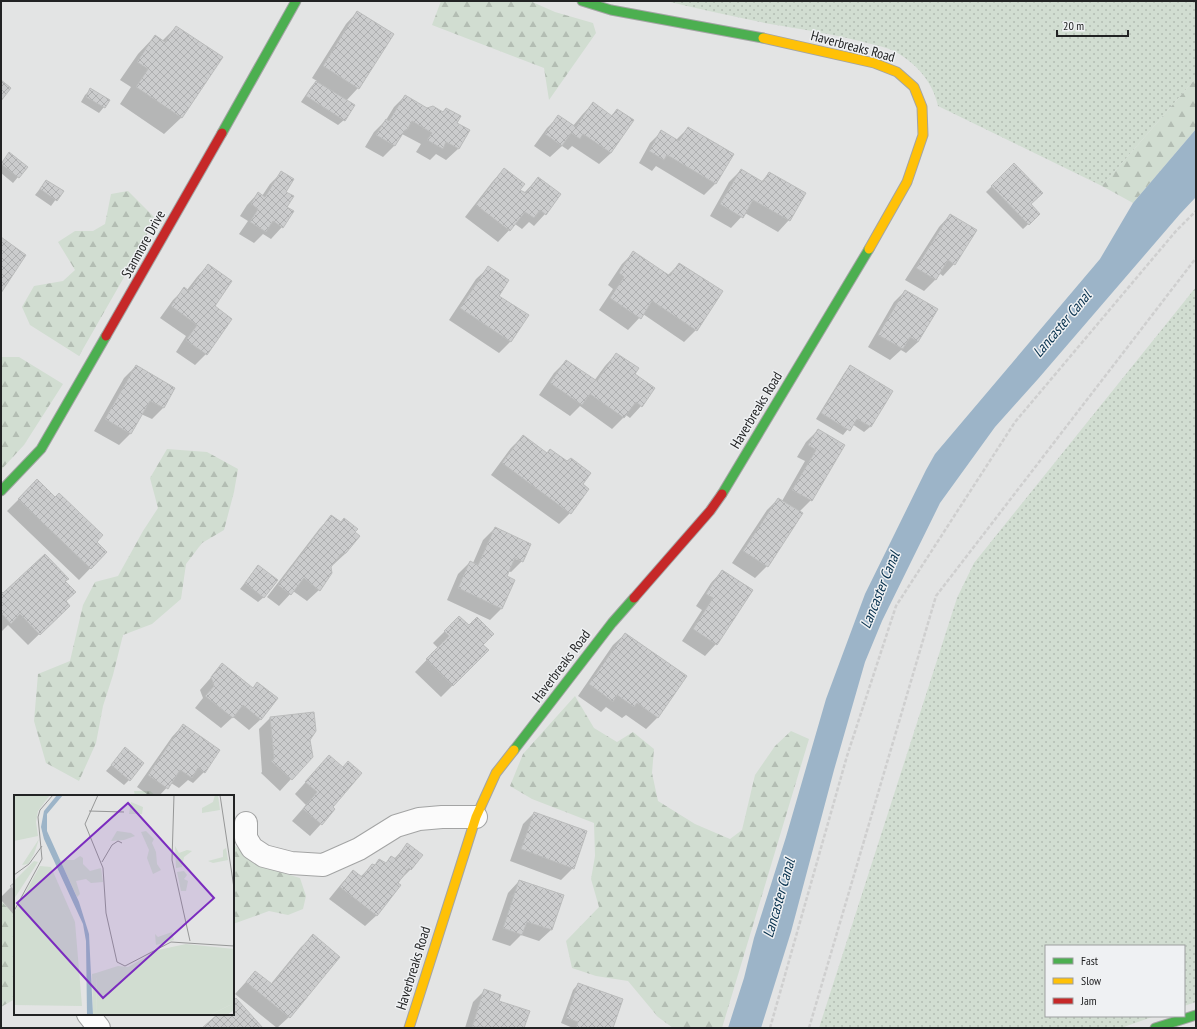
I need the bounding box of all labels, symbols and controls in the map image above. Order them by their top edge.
scale bar [1057,12,1128,38]
text: 20 m [1063,18,1084,33]
street label: Haverbreaks Road [809,26,897,66]
street label: Stanmore Drive [117,207,169,281]
water label: Lancaster Canal [1028,285,1096,361]
street label: Haverbreaks Road [726,368,786,452]
water label: Lancaster Canal [856,547,904,631]
street label: Haverbreaks Road [528,626,594,706]
inset map [14,795,234,1015]
water label: Lancaster Canal [758,855,799,940]
street label: Haverbreaks Road [392,924,434,1012]
legend [1045,945,1185,1017]
text: Fast [1081,953,1099,968]
text: Slow [1081,973,1102,988]
text: Jam [1080,993,1097,1008]

